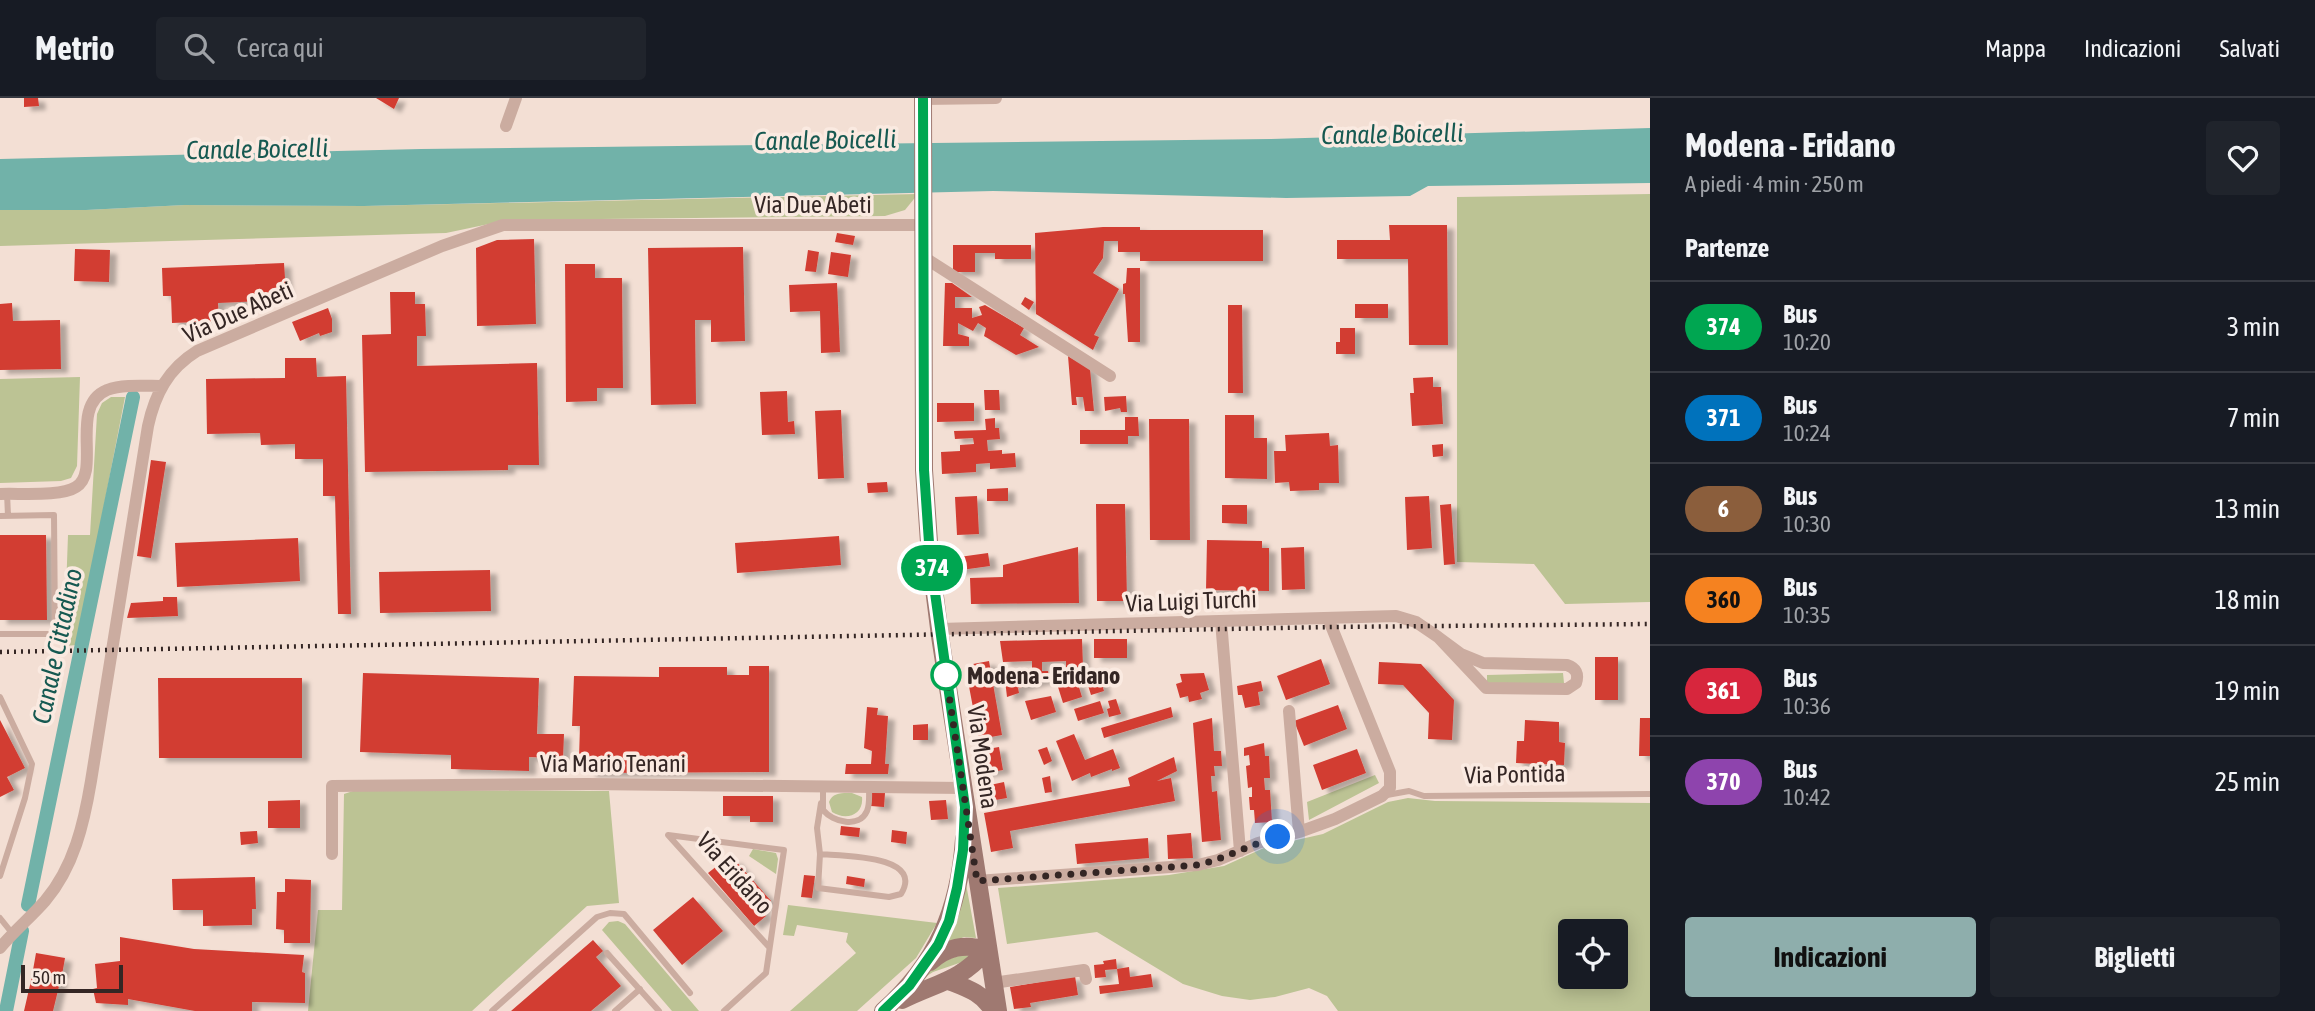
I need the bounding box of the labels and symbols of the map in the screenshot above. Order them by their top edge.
water label: Canale Boicelli [1321,118,1463,150]
water label: Canale Boicelli [754,124,896,156]
water label: Canale Boicelli [186,133,328,165]
street label: Via Due Abeti [754,191,872,218]
street label: Via Due Abeti [179,276,297,348]
line badge: 374 [892,545,972,591]
water label: Canale Cittadino [26,566,88,726]
street label: Via Luigi Turchi [1125,585,1257,617]
marker: Modena - Eridano [931,660,961,690]
place label: Modena - Eridano [967,662,1120,689]
street label: Via Modena [962,704,1004,810]
street label: Via Mario Tenani [540,750,686,777]
street label: Via Pontida [1464,760,1566,788]
your location [1260,819,1295,854]
street label: Via Eridano [692,827,778,919]
scale bar [21,962,122,994]

